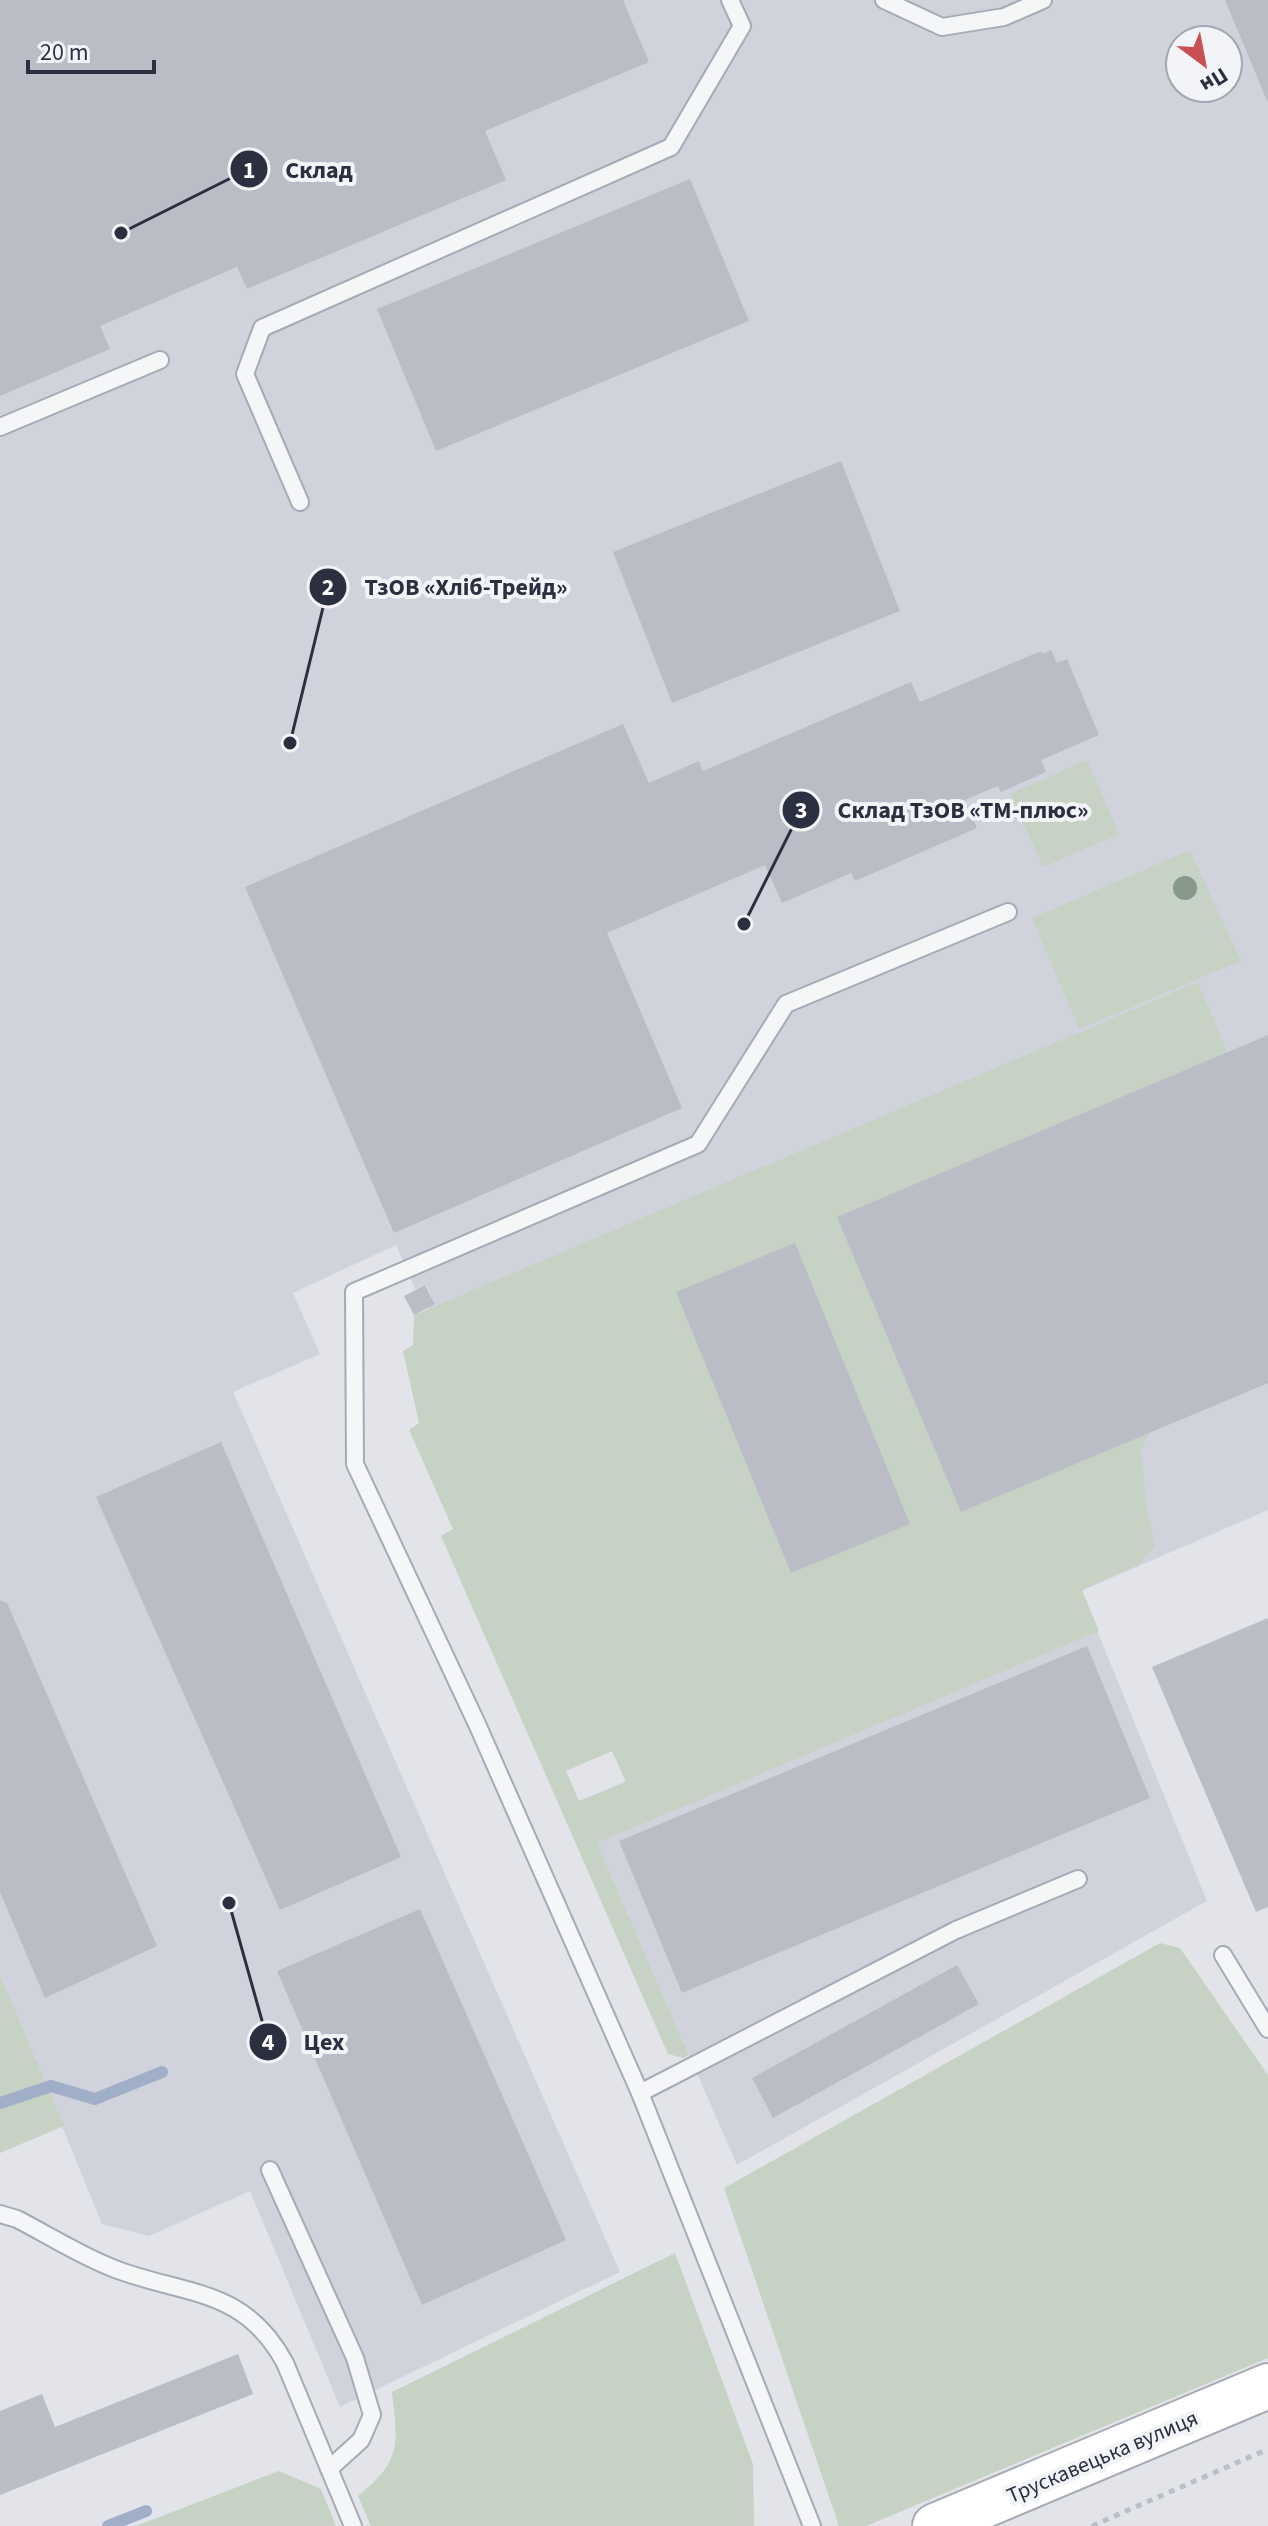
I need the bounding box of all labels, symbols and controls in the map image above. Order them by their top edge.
scale bar [28,24,154,74]
north arrow [1164,24,1244,104]
text: 20 m [40,35,89,70]
text: Пн [1194,59,1234,101]
callout: Склад [229,145,369,193]
text: 1 [243,153,255,188]
text: Склад [285,153,353,188]
callout: ТзОВ «Хліб-Трейд» [308,563,583,611]
text: 2 [322,570,334,605]
text: ТзОВ «Хліб-Трейд» [365,570,567,605]
callout: Склад ТзОВ «ТМ-плюс» [781,786,1104,834]
text: 3 [795,793,807,828]
text: Склад ТзОВ «ТМ-плюс» [837,793,1089,828]
callout: Цех [248,2018,361,2066]
text: 4 [262,2025,275,2060]
text: Цех [304,2025,344,2060]
street label: Трускавецька вулиця [1002,2402,1203,2512]

